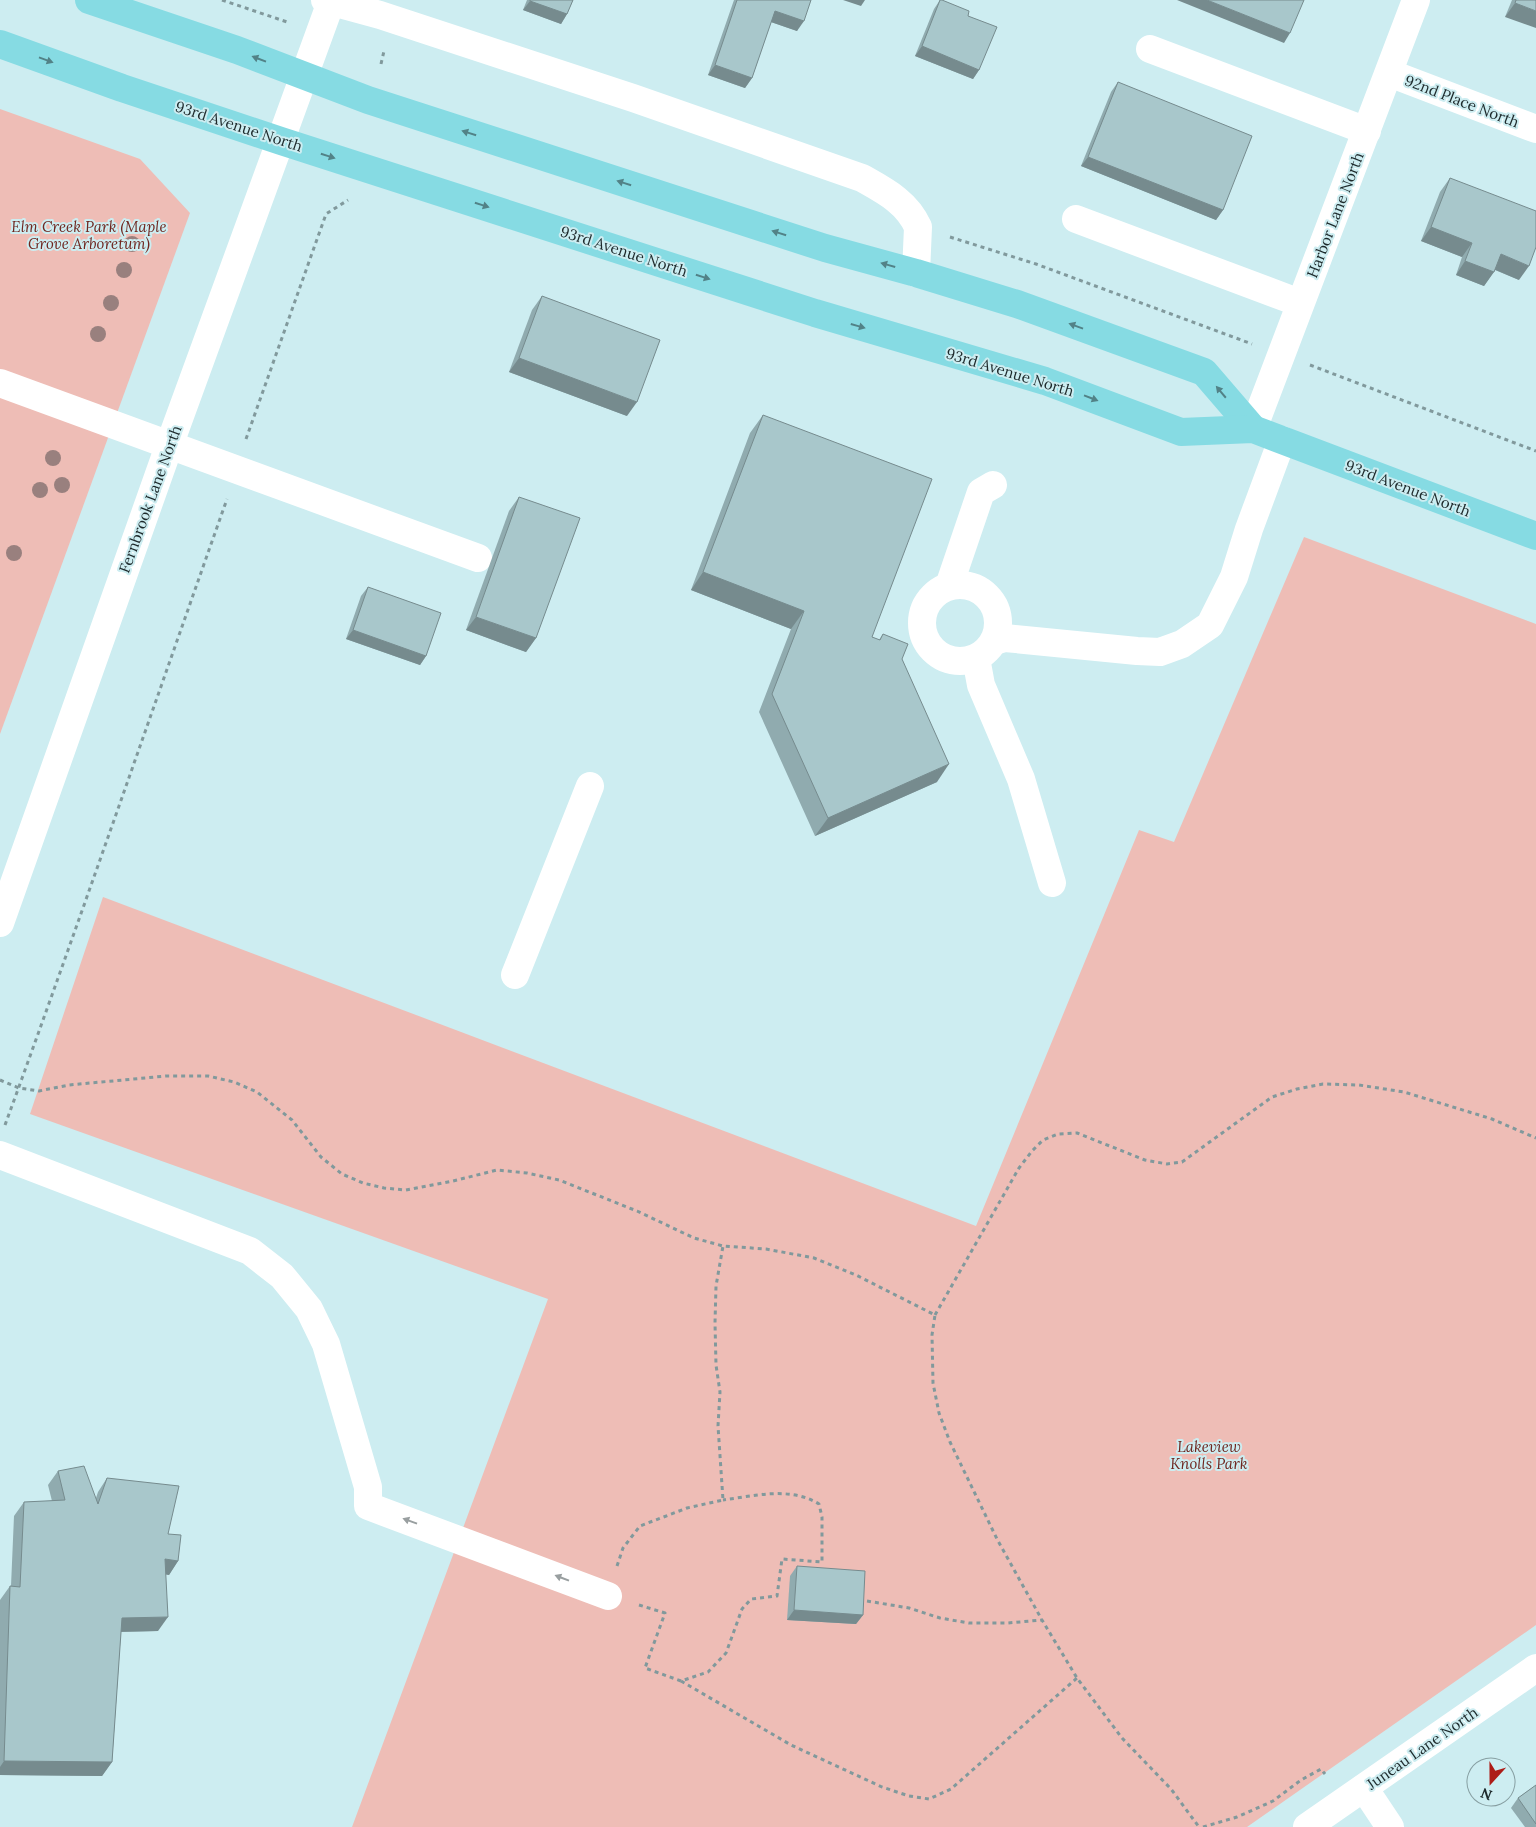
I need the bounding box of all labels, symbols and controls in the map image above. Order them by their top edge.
one-way arrow [251,55,266,63]
one-way arrow [39,56,54,64]
street label: 92nd Place North [1402,70,1522,132]
street label: 93rd Avenue North [173,96,305,156]
one-way arrow [462,129,477,136]
street label: Harbor Lane North [1302,149,1368,281]
one-way arrow [320,152,335,160]
one-way arrow [616,178,631,186]
one-way arrow [475,202,490,210]
park label: Elm Creek Park (Maple Grove Arboretum) [11,217,167,254]
street label: 93rd Avenue North [558,221,690,281]
one-way arrow [771,228,786,236]
one-way arrow [880,261,895,269]
one-way arrow [696,274,711,281]
one-way arrow [1068,322,1083,329]
one-way arrow [851,323,866,331]
street label: 93rd Avenue North [944,344,1076,400]
one-way arrow [1215,386,1227,398]
one-way arrow [1084,394,1099,402]
street label: Fernbrook Lane North [114,423,186,575]
street label: 93rd Avenue North [1343,455,1473,521]
park label: Lakeview Knolls Park [1170,1437,1248,1473]
one-way arrow [402,1517,417,1525]
one-way arrow [555,1574,570,1582]
street label: Juneau Lane North [1362,1702,1481,1794]
north arrow [1466,1757,1516,1807]
text: N [1478,1784,1495,1804]

